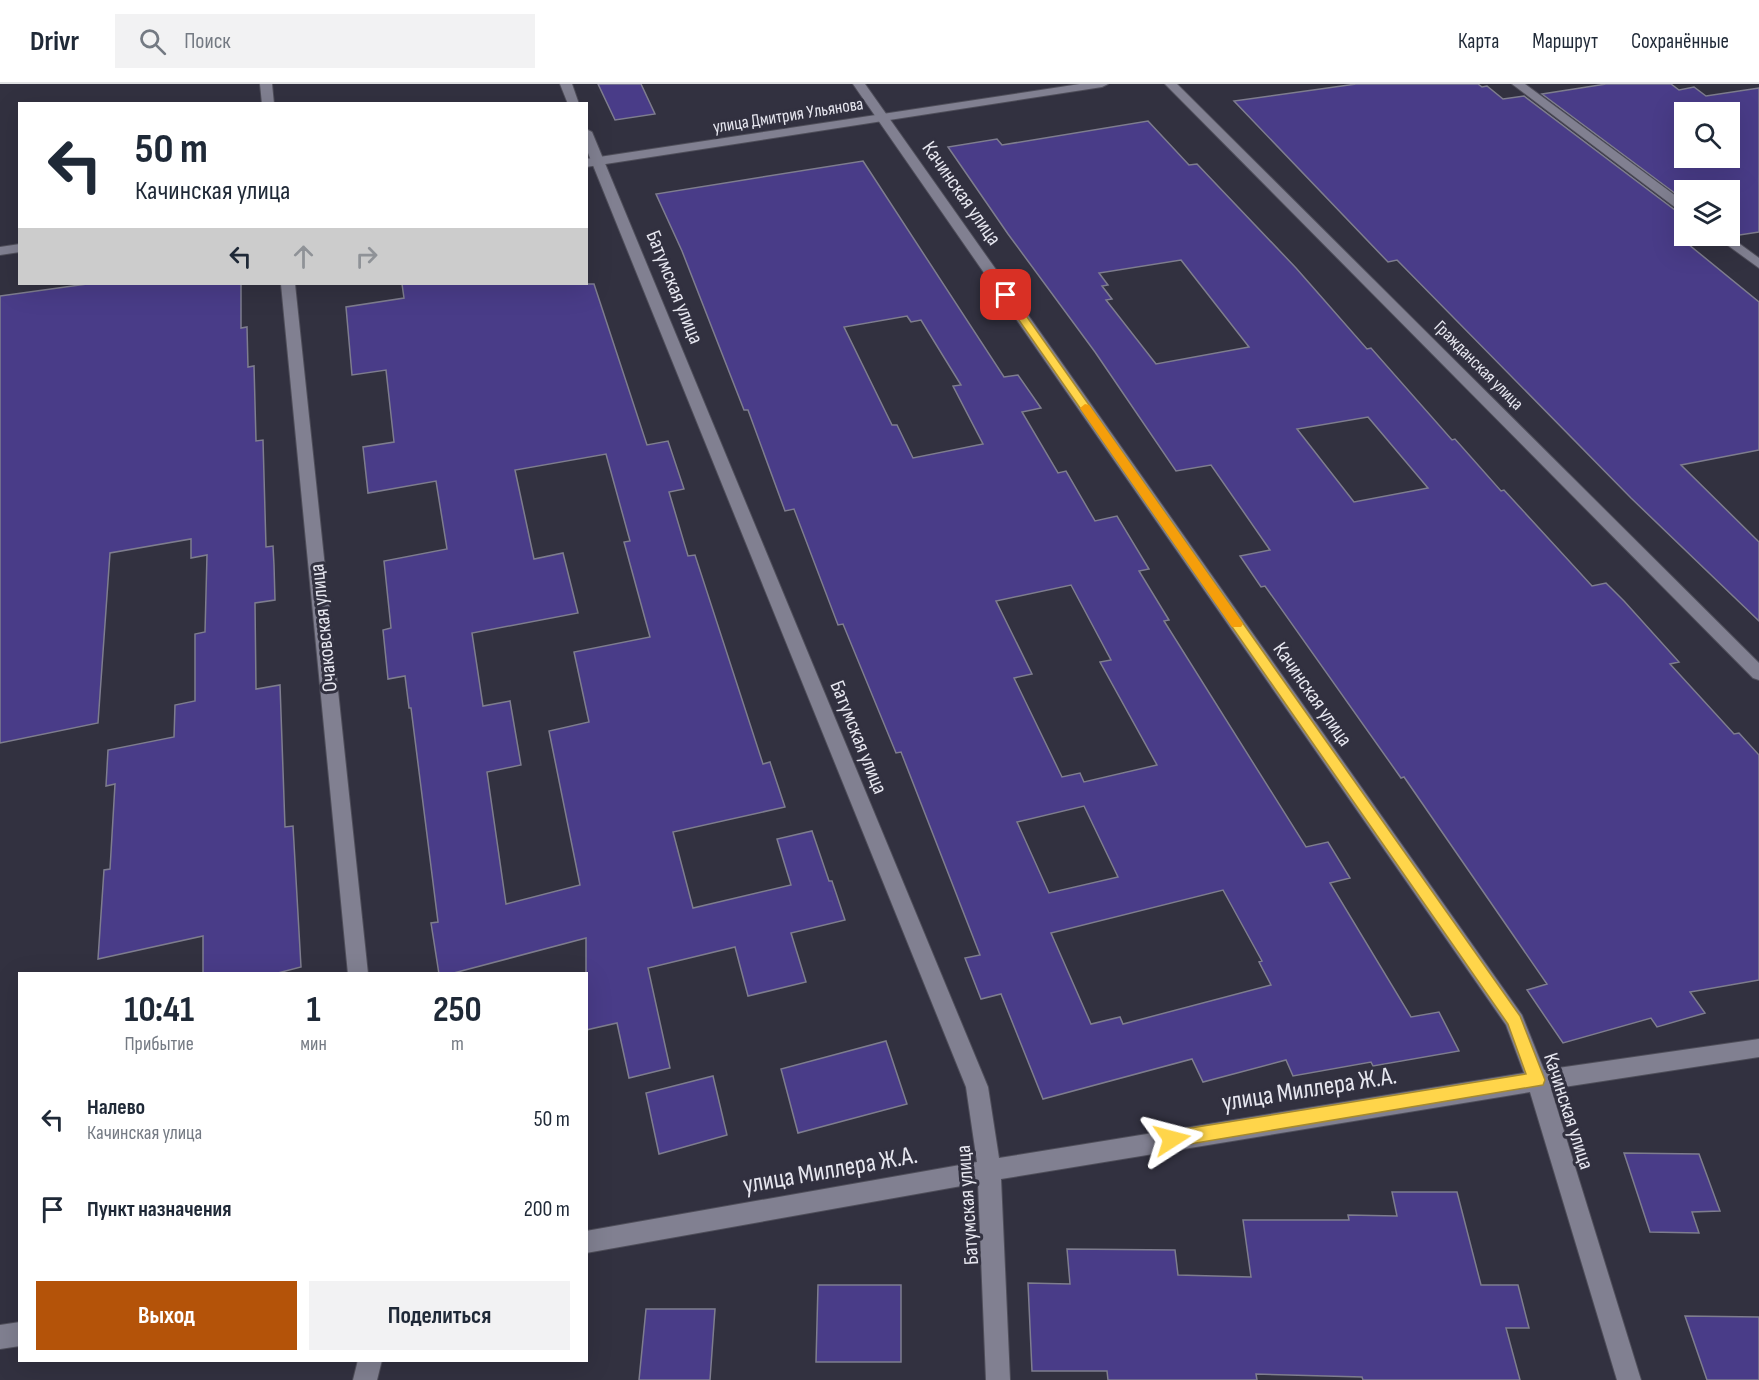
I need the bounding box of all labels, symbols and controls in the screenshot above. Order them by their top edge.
search box [115,14,535,68]
text: Drivr [30,25,79,58]
icon: search [136,25,169,58]
text: Поиск [184,28,231,55]
text: Карта [1458,29,1499,54]
text: Маршрут [1532,29,1598,54]
text: Сохранённые [1631,29,1729,54]
street label: улица Дмитрия Ульянова [711,93,865,138]
map controls [1674,102,1740,246]
button: search [1674,102,1740,168]
text: 50 m [135,124,208,175]
icon: left [36,126,114,204]
street label: Качинская улица [917,137,1007,250]
text: Качинская улица [135,175,291,207]
button: layers [1674,180,1740,246]
street label: Батумская улица [640,227,709,348]
icon: left [224,240,257,273]
icon: ahead [287,240,320,273]
icon: right [350,240,383,273]
pin [980,269,1031,320]
icon: arrive [989,278,1022,311]
street label: Гражданская улица [1430,316,1528,414]
street label: Очаковская улица [304,563,343,693]
street label: Качинская улица [1268,638,1358,751]
street label: Батумская улица [824,677,893,798]
text: 10:41 [124,989,194,1032]
text: 1 [306,989,321,1032]
text: 250 [433,989,482,1032]
text: Прибытие [124,1032,194,1056]
text: мин [300,1032,327,1056]
text: m [451,1032,464,1056]
street label: Качинская улица [1538,1050,1599,1173]
street label: улица Миллера Ж.А. [1220,1060,1399,1119]
text: Налево [87,1094,145,1121]
icon: left [36,1103,69,1136]
text: 50 m [534,1106,570,1133]
position arrow [1140,1107,1204,1171]
text: Качинская улица [87,1121,202,1145]
street label: улица Миллера Ж.А. [741,1140,920,1201]
street label: Батумская улица [951,1144,984,1266]
icon: arrive [36,1193,69,1226]
text: Пункт назначения [87,1196,231,1223]
text: 200 m [524,1196,570,1223]
button: Выход [36,1281,297,1350]
button: Поделиться [309,1281,570,1350]

